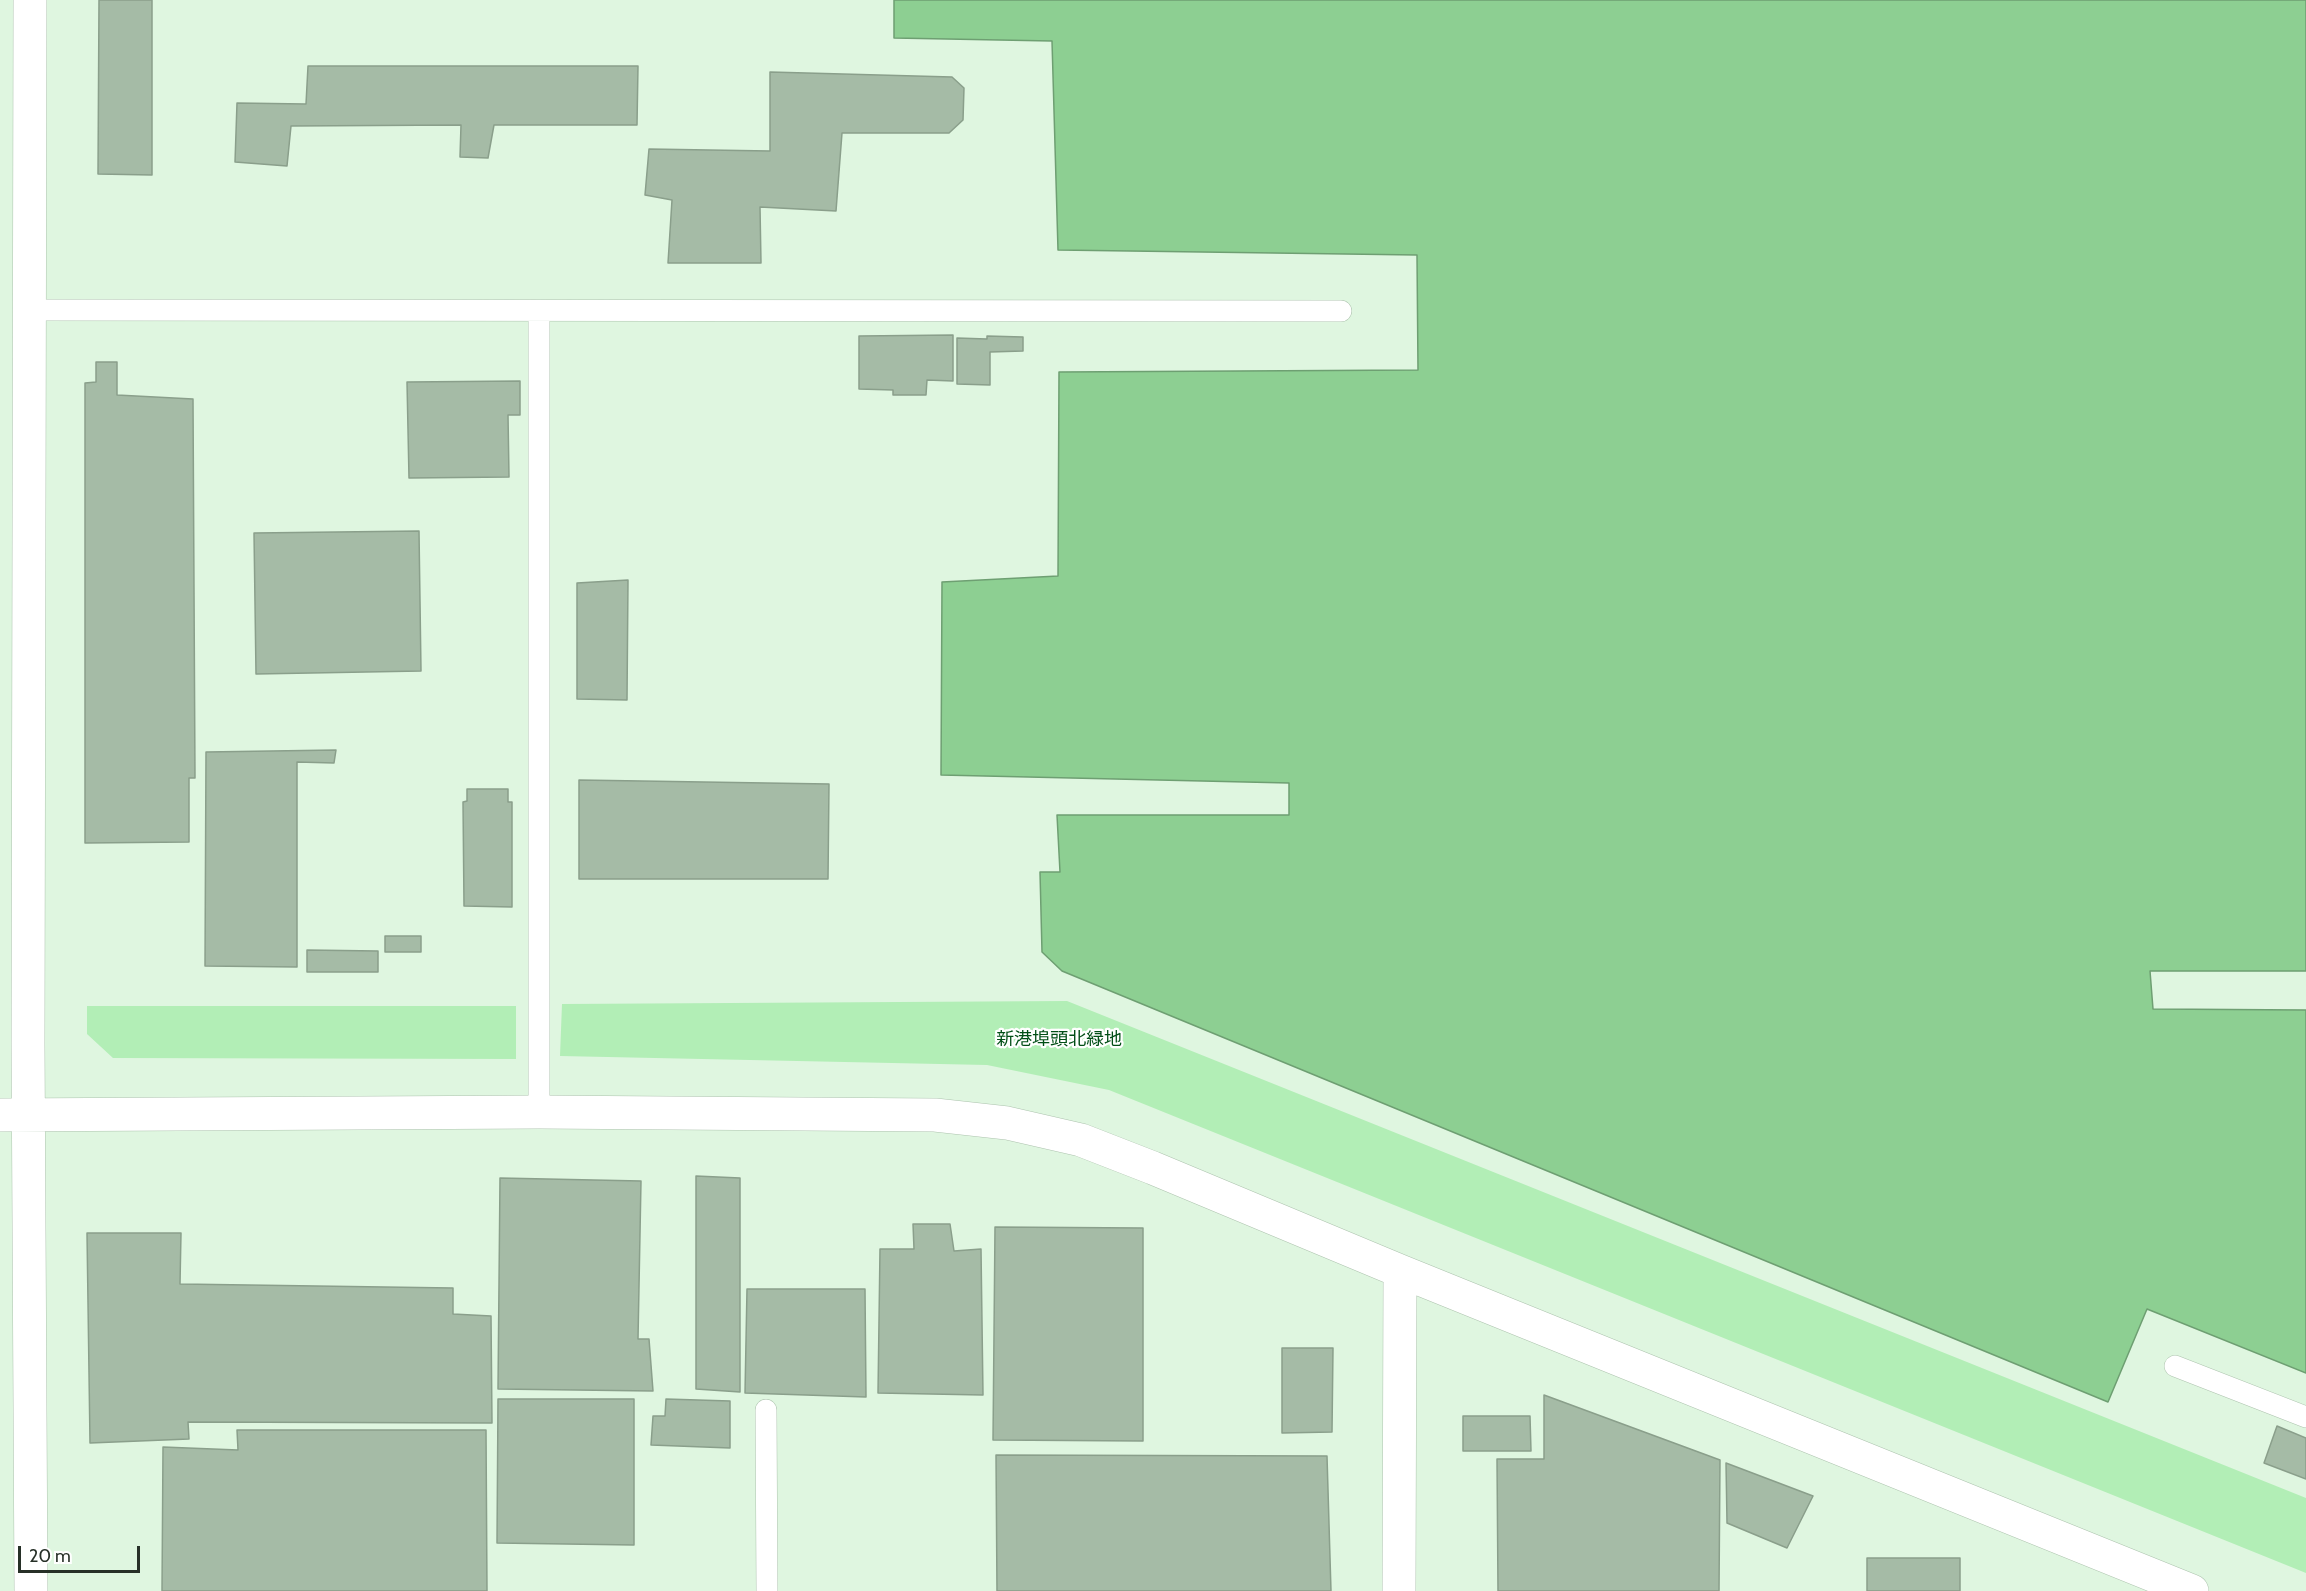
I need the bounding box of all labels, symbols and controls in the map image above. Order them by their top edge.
park label: 新港埠頭北緑地 [996,1029,1122,1051]
scale bar [21,1534,142,1572]
text: 20 m [29,1545,71,1567]

